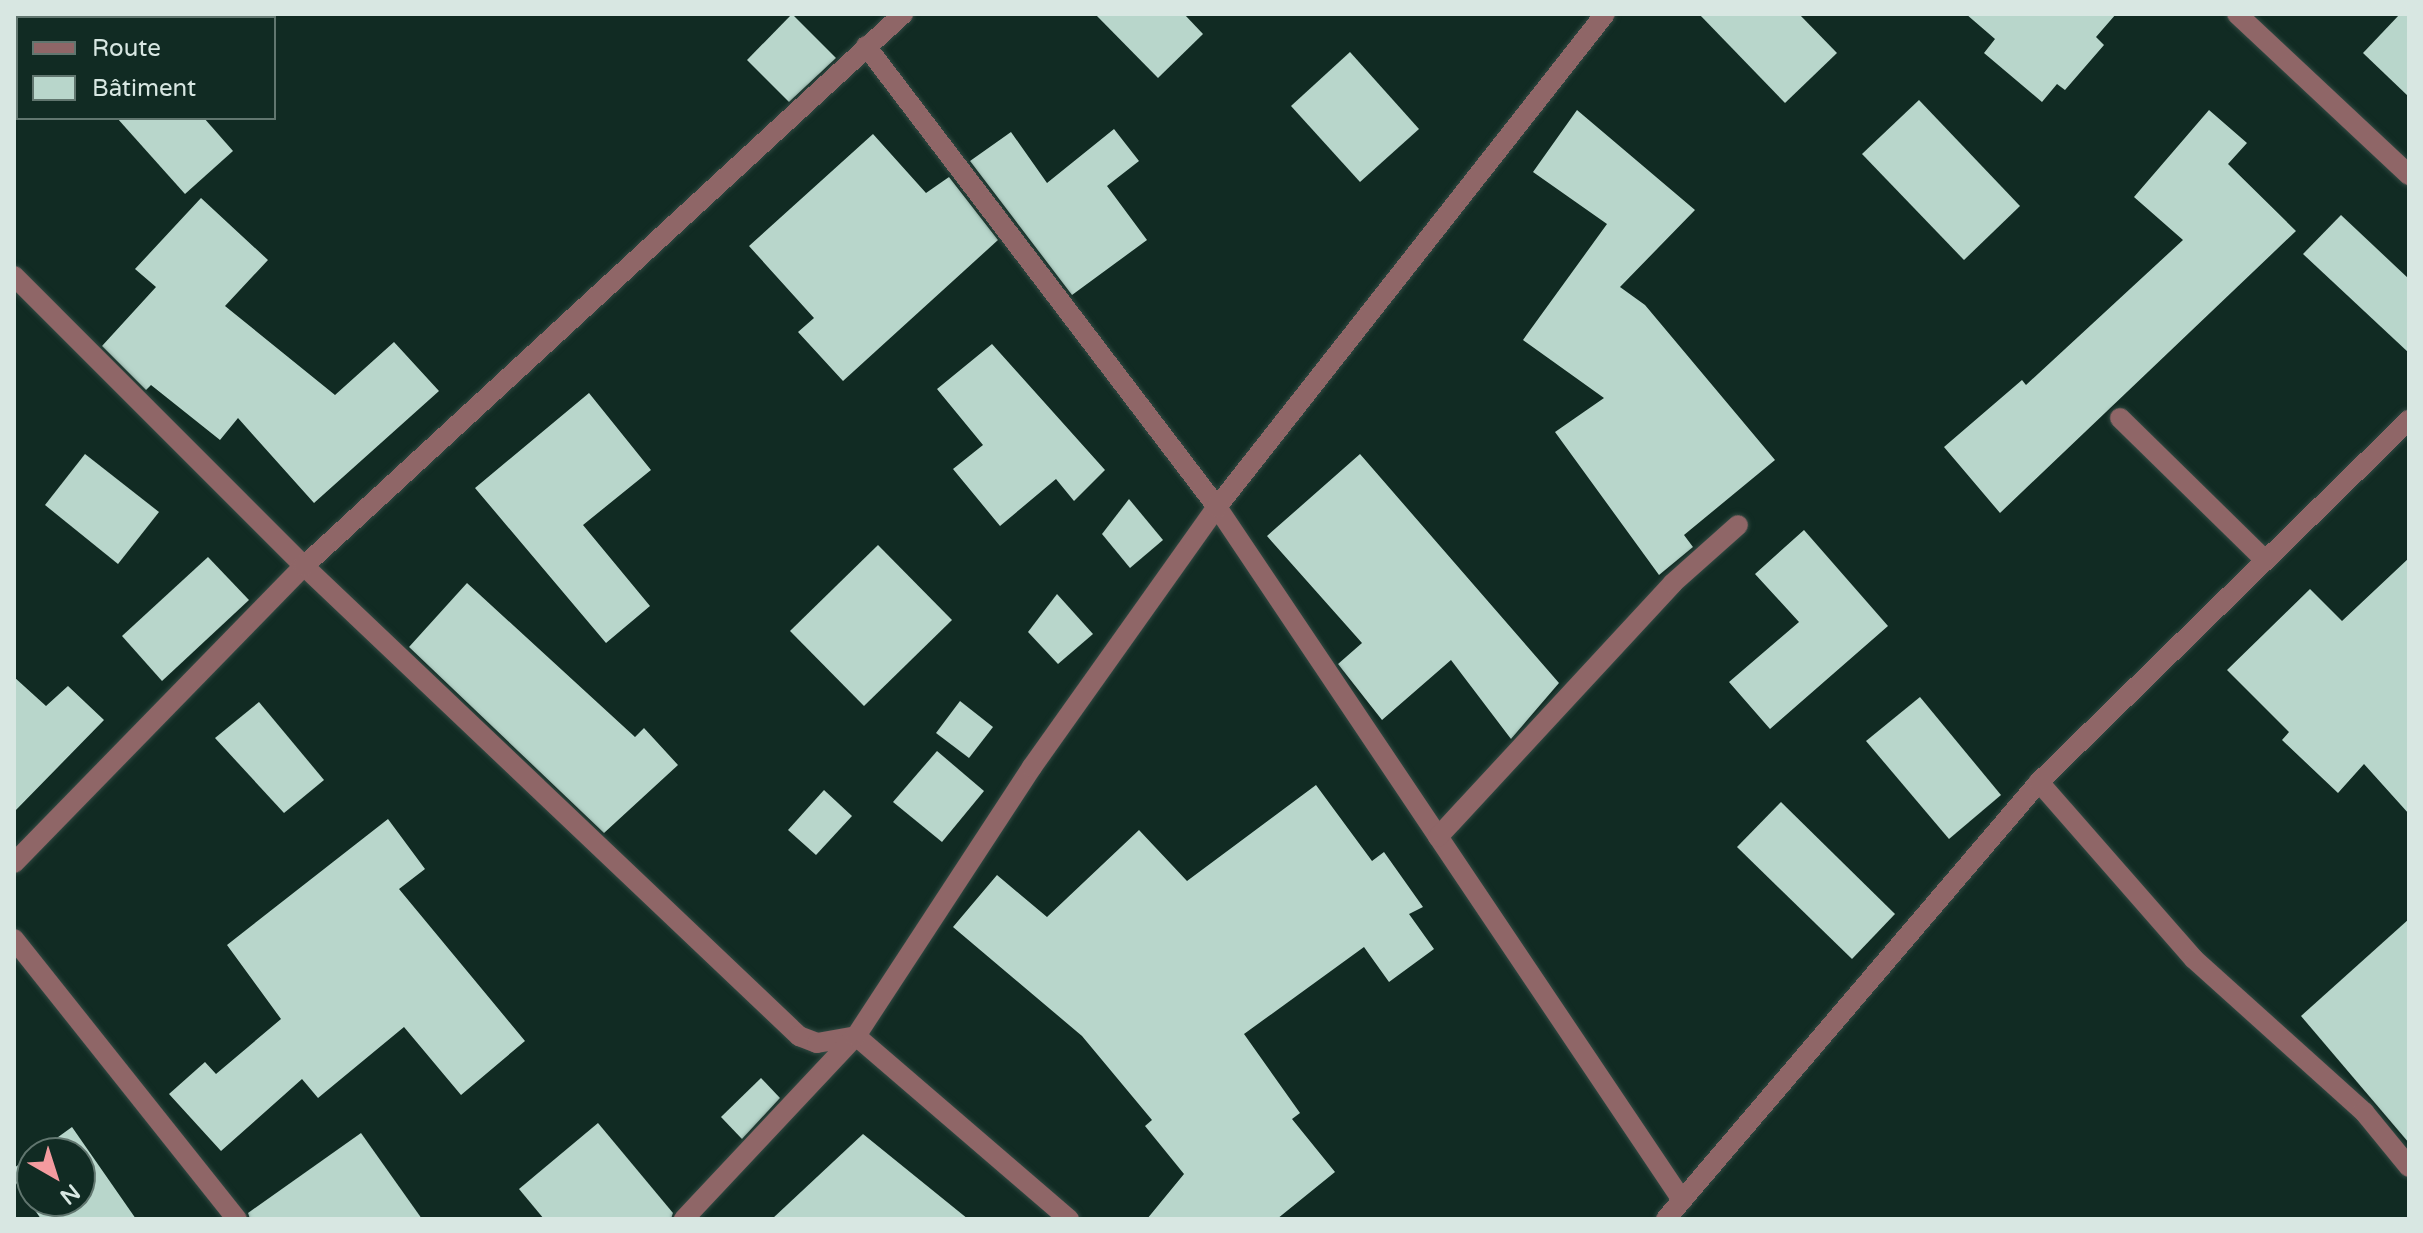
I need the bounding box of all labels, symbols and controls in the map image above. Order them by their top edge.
legend [16,16,276,120]
text: Route [92,34,161,63]
text: Bâtiment [92,74,196,103]
north arrow [16,1137,96,1217]
text: N [55,1178,85,1210]

